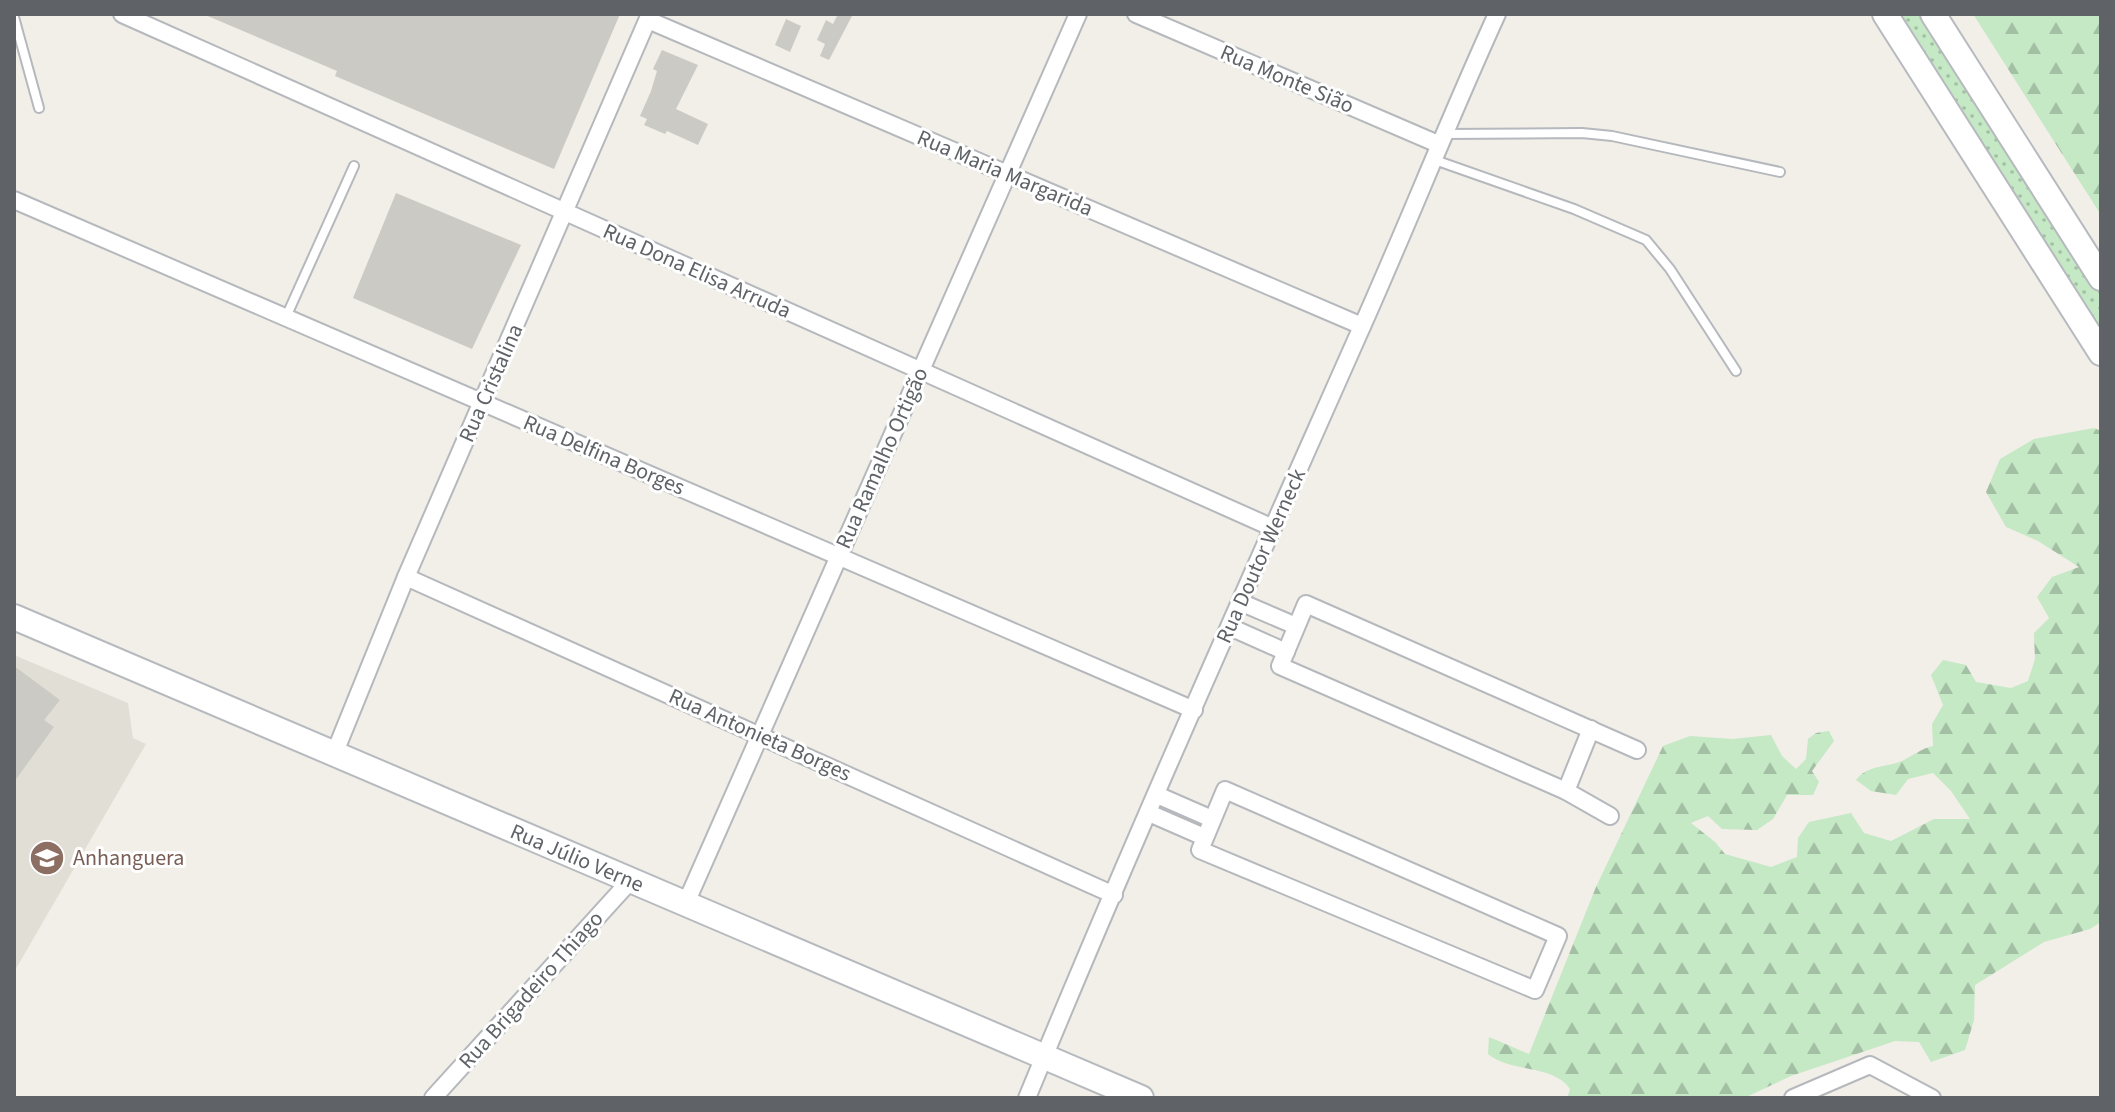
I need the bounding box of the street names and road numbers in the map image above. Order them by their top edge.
street label: Rua Monte Sião [1215,36,1359,122]
street label: Rua Maria Margarida [912,121,1098,225]
street label: Rua Dona Elisa Arruda [598,215,796,327]
street label: Rua Cristalina [451,319,531,447]
street label: Rua Ramalho Ortigão [828,362,936,554]
street label: Rua Delfina Borges [518,407,690,503]
street label: Rua Doutor Werneck [1208,463,1314,648]
street label: Rua Antonieta Borges [664,680,856,790]
street label: Rua Júlio Verne [505,815,649,901]
street label: Rua Brigadeiro Thiago [451,904,611,1076]

